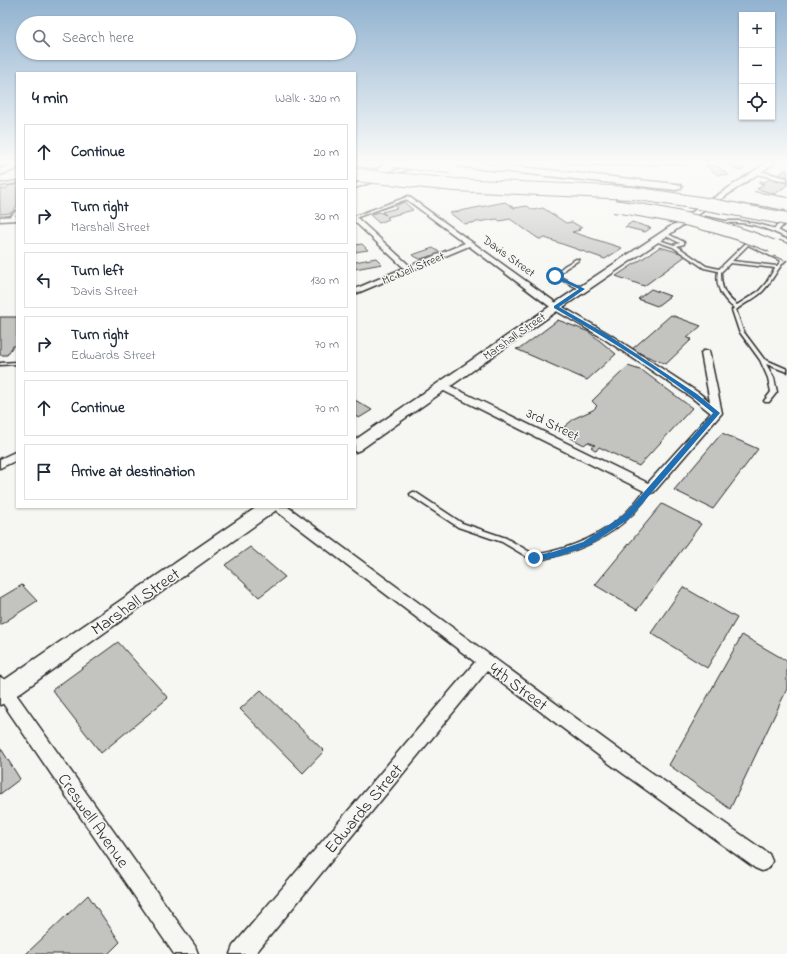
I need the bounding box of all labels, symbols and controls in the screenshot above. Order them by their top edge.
map controls [739,12,775,120]
button: + [739,12,775,48]
search box [16,16,356,60]
icon: search [30,27,52,49]
text: Search here [62,27,134,49]
button: − [739,48,775,84]
button: locate [739,84,775,120]
text: 4 min [32,86,68,111]
text: Walk · 320 m [275,89,340,108]
icon: ahead [33,141,55,163]
text: Continue [71,141,125,163]
text: 20 m [314,143,339,162]
text: Turn right [71,196,129,218]
icon: right [33,205,55,227]
text: 30 m [315,207,339,226]
text: Marshall Street [71,218,150,237]
street label: Davis Street [477,231,539,282]
street label: Mc Neil Street [379,248,448,290]
text: Turn left [71,260,124,282]
route start [546,267,564,285]
icon: left [33,269,55,291]
text: 130 m [311,271,339,290]
text: Davis Street [71,282,138,301]
street label: Marshall Street [479,308,550,365]
text: Turn right [71,324,129,346]
icon: right [33,333,55,355]
text: 70 m [315,335,339,354]
text: Edwards Street [71,346,156,365]
icon: ahead [33,397,55,419]
text: Continue [71,397,125,419]
text: 70 m [315,399,339,418]
street label: 3rd Street [522,403,583,447]
icon: arrive [33,461,55,483]
text: Arrive at destination [71,461,195,483]
route end [525,549,543,567]
street label: Marshall Street [86,562,186,642]
street label: 4th Street [483,657,553,718]
street label: Edwards Street [319,758,410,859]
street label: Creswell Avenue [51,768,135,874]

